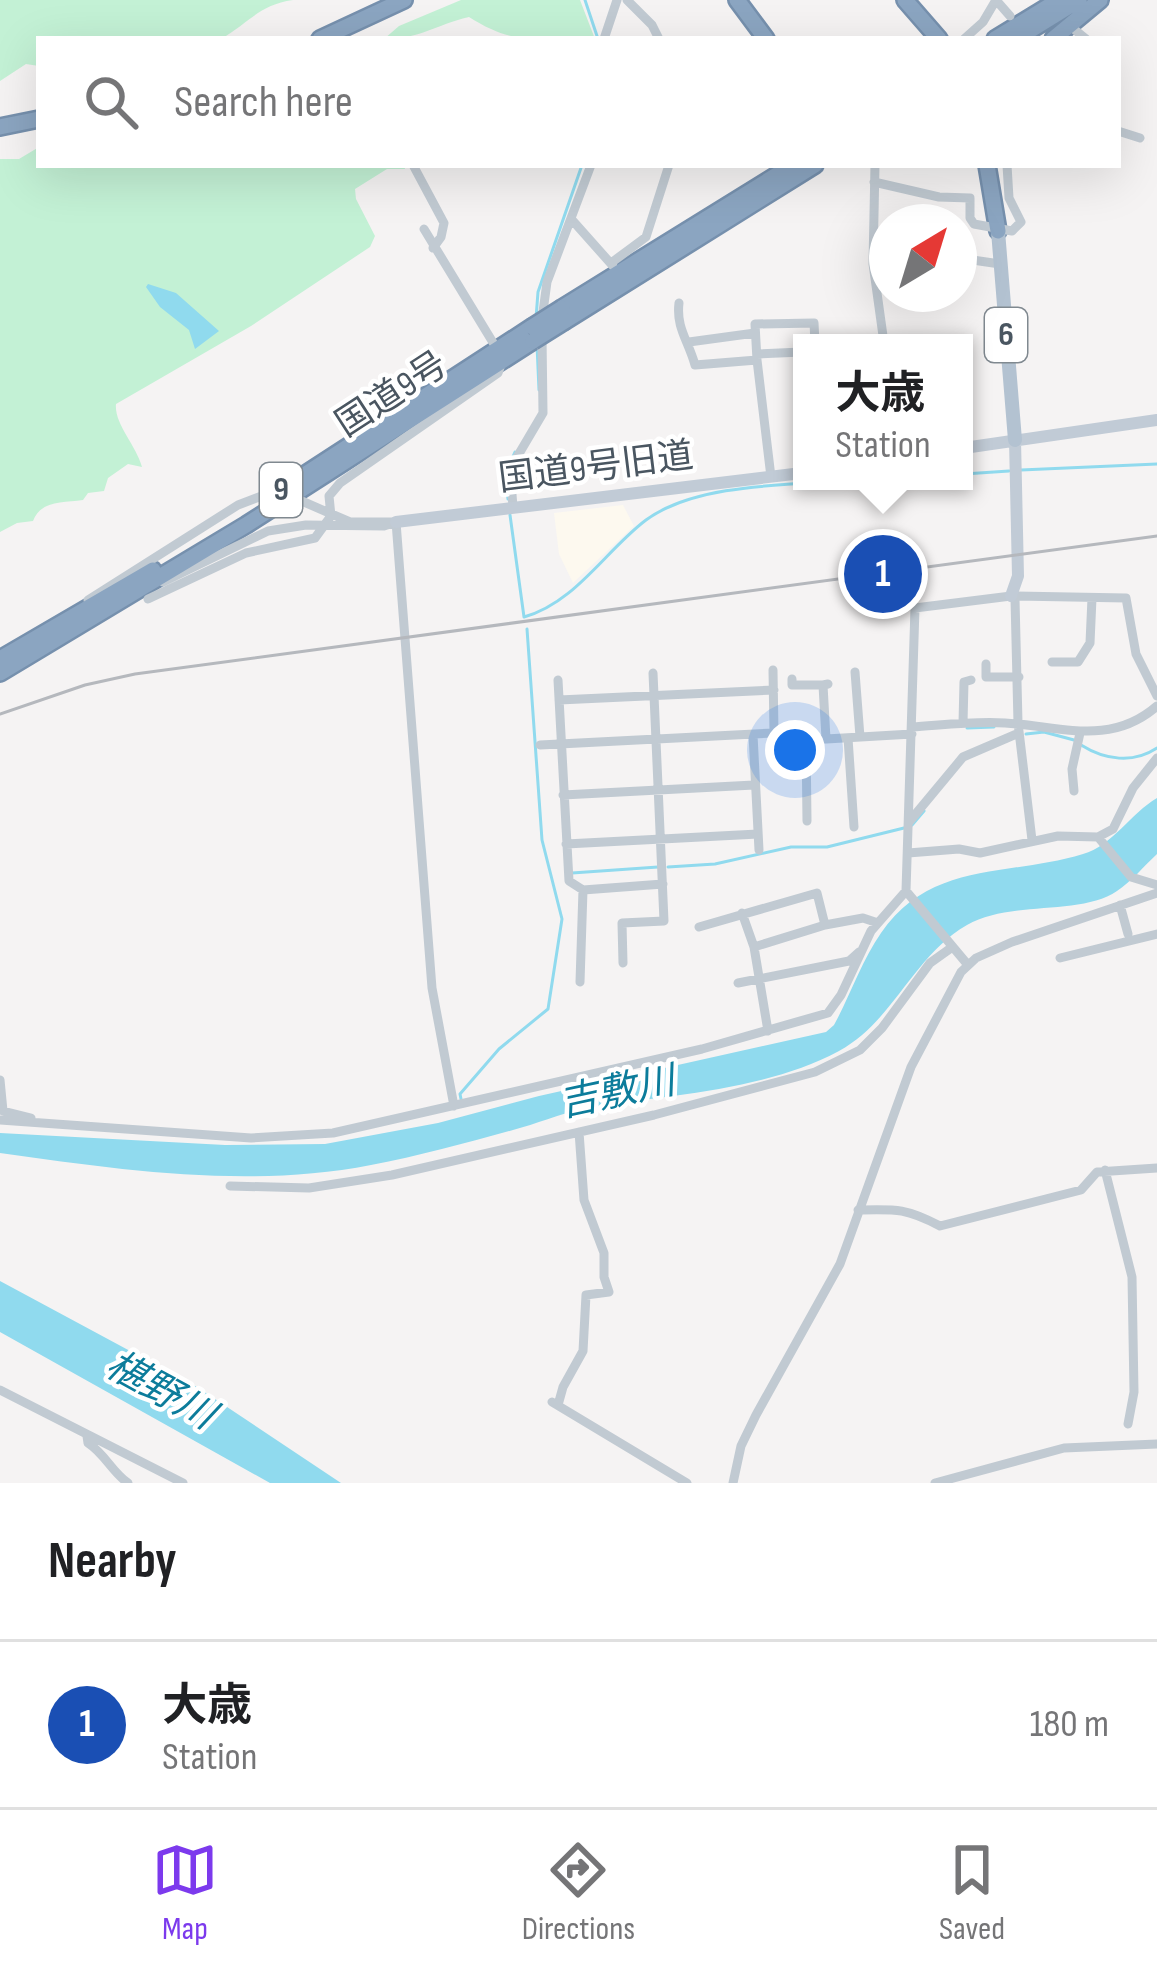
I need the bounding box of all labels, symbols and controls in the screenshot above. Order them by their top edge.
search box [36,36,1121,168]
icon: search [78,69,144,135]
text: Search here [174,75,353,130]
north arrow [869,204,977,312]
road number: 6 [985,308,1027,362]
popup [793,334,973,490]
street label: 国道9号 [328,343,456,447]
text: 大歳 [835,367,925,422]
text: Station [835,422,931,469]
street label: 国道9号旧道 [496,435,696,501]
road number: 9 [260,463,302,517]
pin: 1 [844,529,922,619]
your location [765,720,825,780]
water label: 吉敷川 [555,1057,683,1128]
water label: 椹野川 [97,1342,226,1442]
text: Nearby [48,1531,177,1592]
text: 大歳 [162,1679,252,1734]
text: 1 [79,1701,95,1748]
text: 180 m [1030,1701,1109,1748]
text: Station [162,1734,257,1781]
tab: Map [152,1837,218,1949]
tab: Directions [522,1837,635,1949]
tab: Saved [939,1837,1005,1949]

